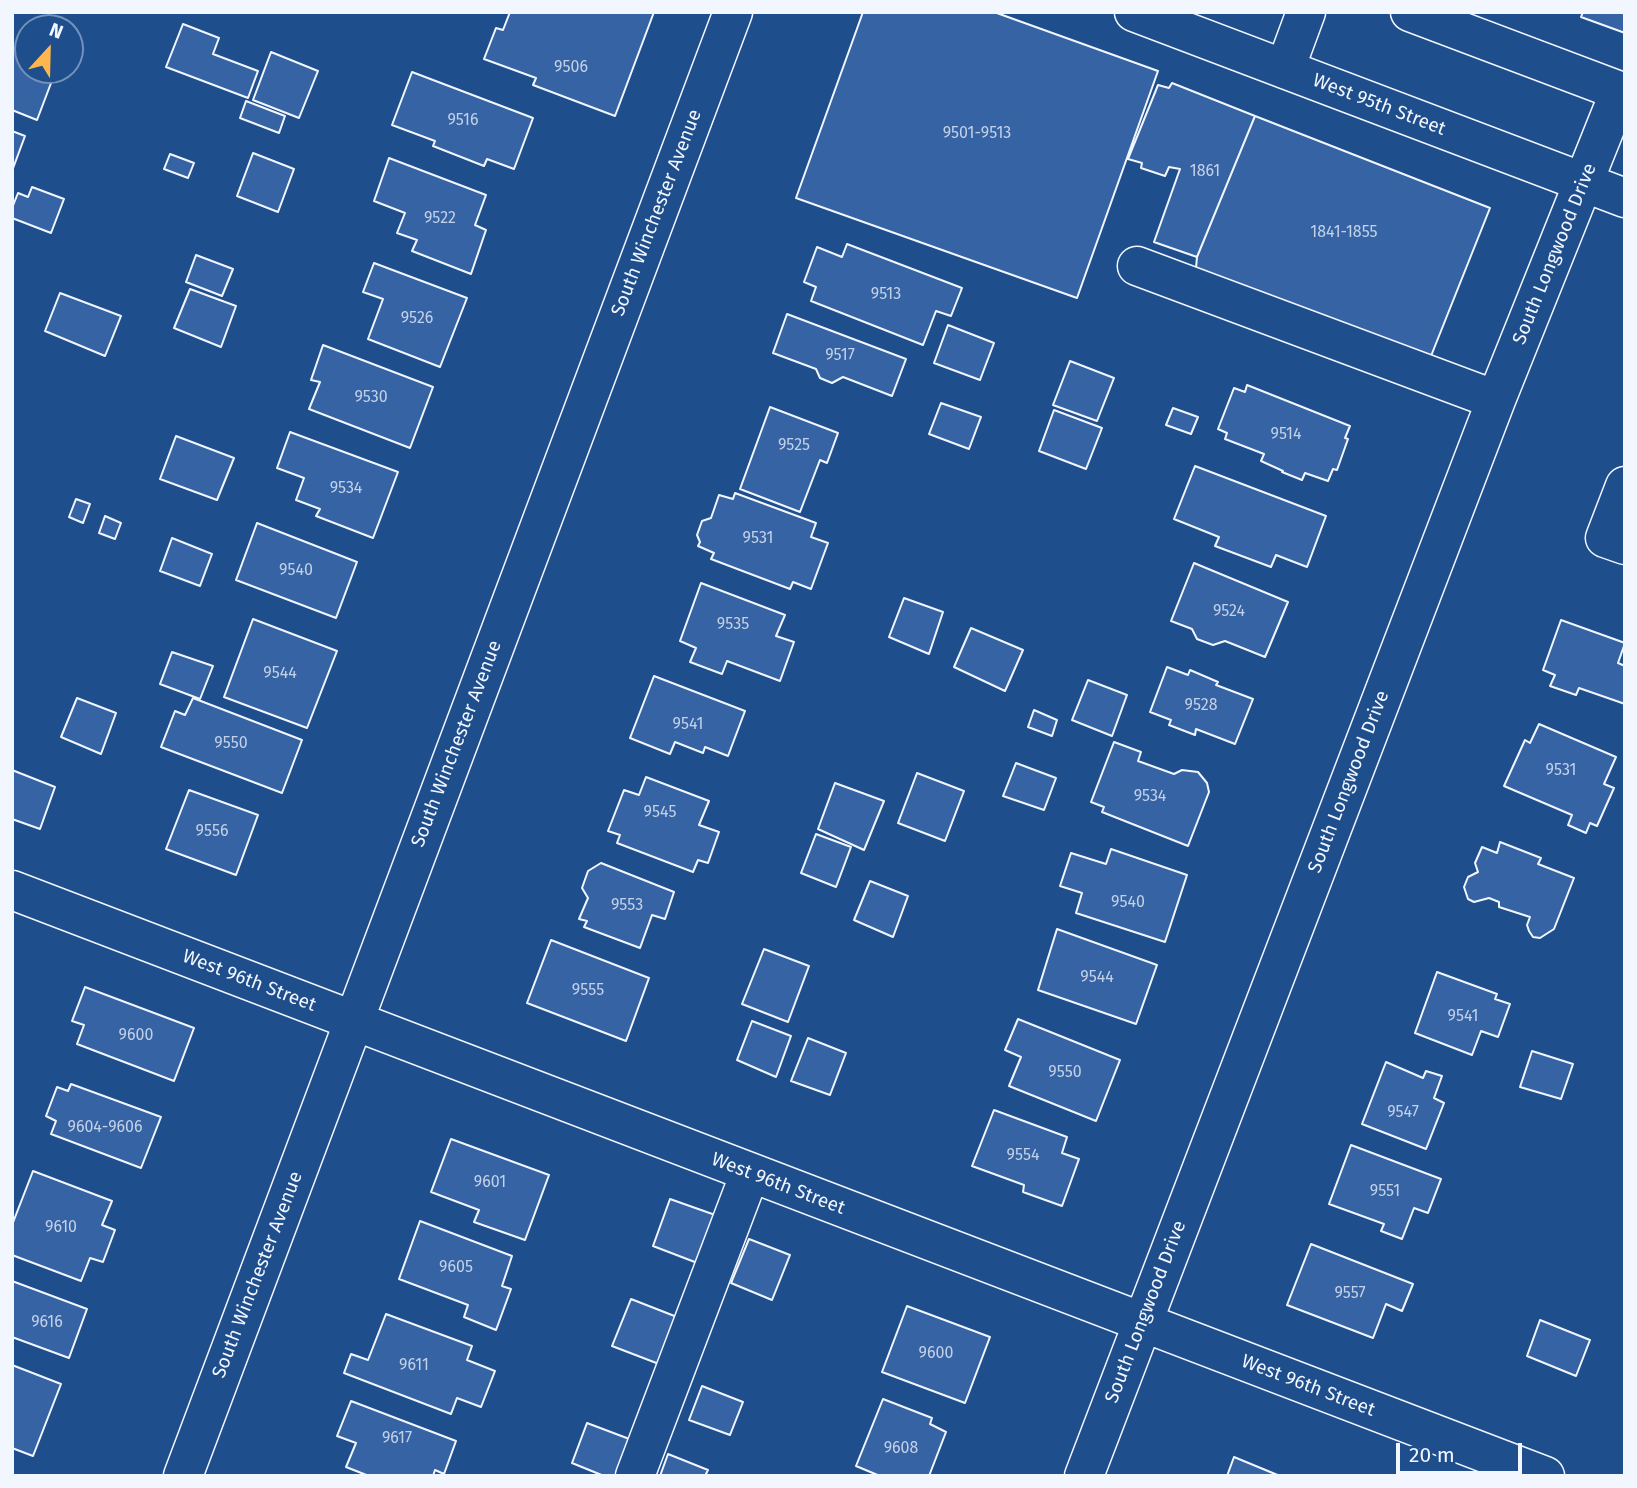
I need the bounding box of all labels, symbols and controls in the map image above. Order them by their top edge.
north arrow [14,14,84,84]
text: N [46,18,66,44]
house number: 9506 [554,58,588,78]
street label: West 95th Street [1309,69,1449,141]
street label: South Winchester Avenue [607,106,707,320]
house number: 9516 [447,111,479,131]
house number: 9501-9513 [943,124,1011,144]
street label: South Longwood Drive [1508,160,1602,348]
house number: 1861 [1190,162,1220,182]
house number: 9522 [424,209,456,229]
house number: 1841-1855 [1310,223,1378,243]
house number: 9513 [871,285,901,305]
house number: 9526 [401,309,433,329]
house number: 9517 [825,346,855,366]
house number: 9530 [354,388,388,408]
house number: 9514 [1270,425,1302,445]
house number: 9525 [778,436,810,456]
house number: 9534 [330,479,362,499]
house number: 9531 [743,529,773,549]
house number: 9540 [279,561,313,581]
house number: 9524 [1213,602,1245,622]
house number: 9535 [717,615,749,635]
street label: South Winchester Avenue [407,637,507,851]
house number: 9544 [263,664,297,684]
street label: South Longwood Drive [1304,688,1394,876]
house number: 9528 [1185,696,1217,716]
house number: 9541 [673,715,703,735]
house number: 9550 [214,734,248,754]
house number: 9531 [1546,761,1576,781]
house number: 9534 [1134,787,1166,807]
house number: 9545 [644,803,676,823]
house number: 9556 [196,822,228,842]
house number: 9540 [1111,893,1145,913]
house number: 9553 [611,896,643,916]
street label: West 96th Street [179,945,319,1017]
house number: 9544 [1080,968,1114,988]
house number: 9555 [572,981,604,1001]
house number: 9541 [1448,1007,1478,1027]
house number: 9600 [119,1026,153,1046]
house number: 9550 [1048,1063,1082,1083]
house number: 9547 [1387,1103,1419,1123]
house number: 9604-9606 [67,1118,143,1138]
house number: 9554 [1007,1146,1039,1166]
street label: West 96th Street [708,1148,848,1220]
street label: South Winchester Avenue [208,1168,308,1382]
house number: 9601 [474,1173,506,1193]
house number: 9551 [1370,1182,1400,1202]
house number: 9610 [45,1218,77,1238]
street label: South Longwood Drive [1101,1218,1191,1406]
house number: 9605 [439,1258,473,1278]
house number: 9557 [1334,1284,1366,1304]
house number: 9616 [31,1313,63,1333]
house number: 9600 [919,1344,953,1364]
street label: West 96th Street [1238,1350,1378,1422]
house number: 9611 [399,1356,429,1376]
scale bar [1399,1428,1525,1472]
house number: 9617 [382,1429,412,1449]
house number: 9608 [884,1439,918,1459]
text: 20 m [1409,1442,1455,1468]

